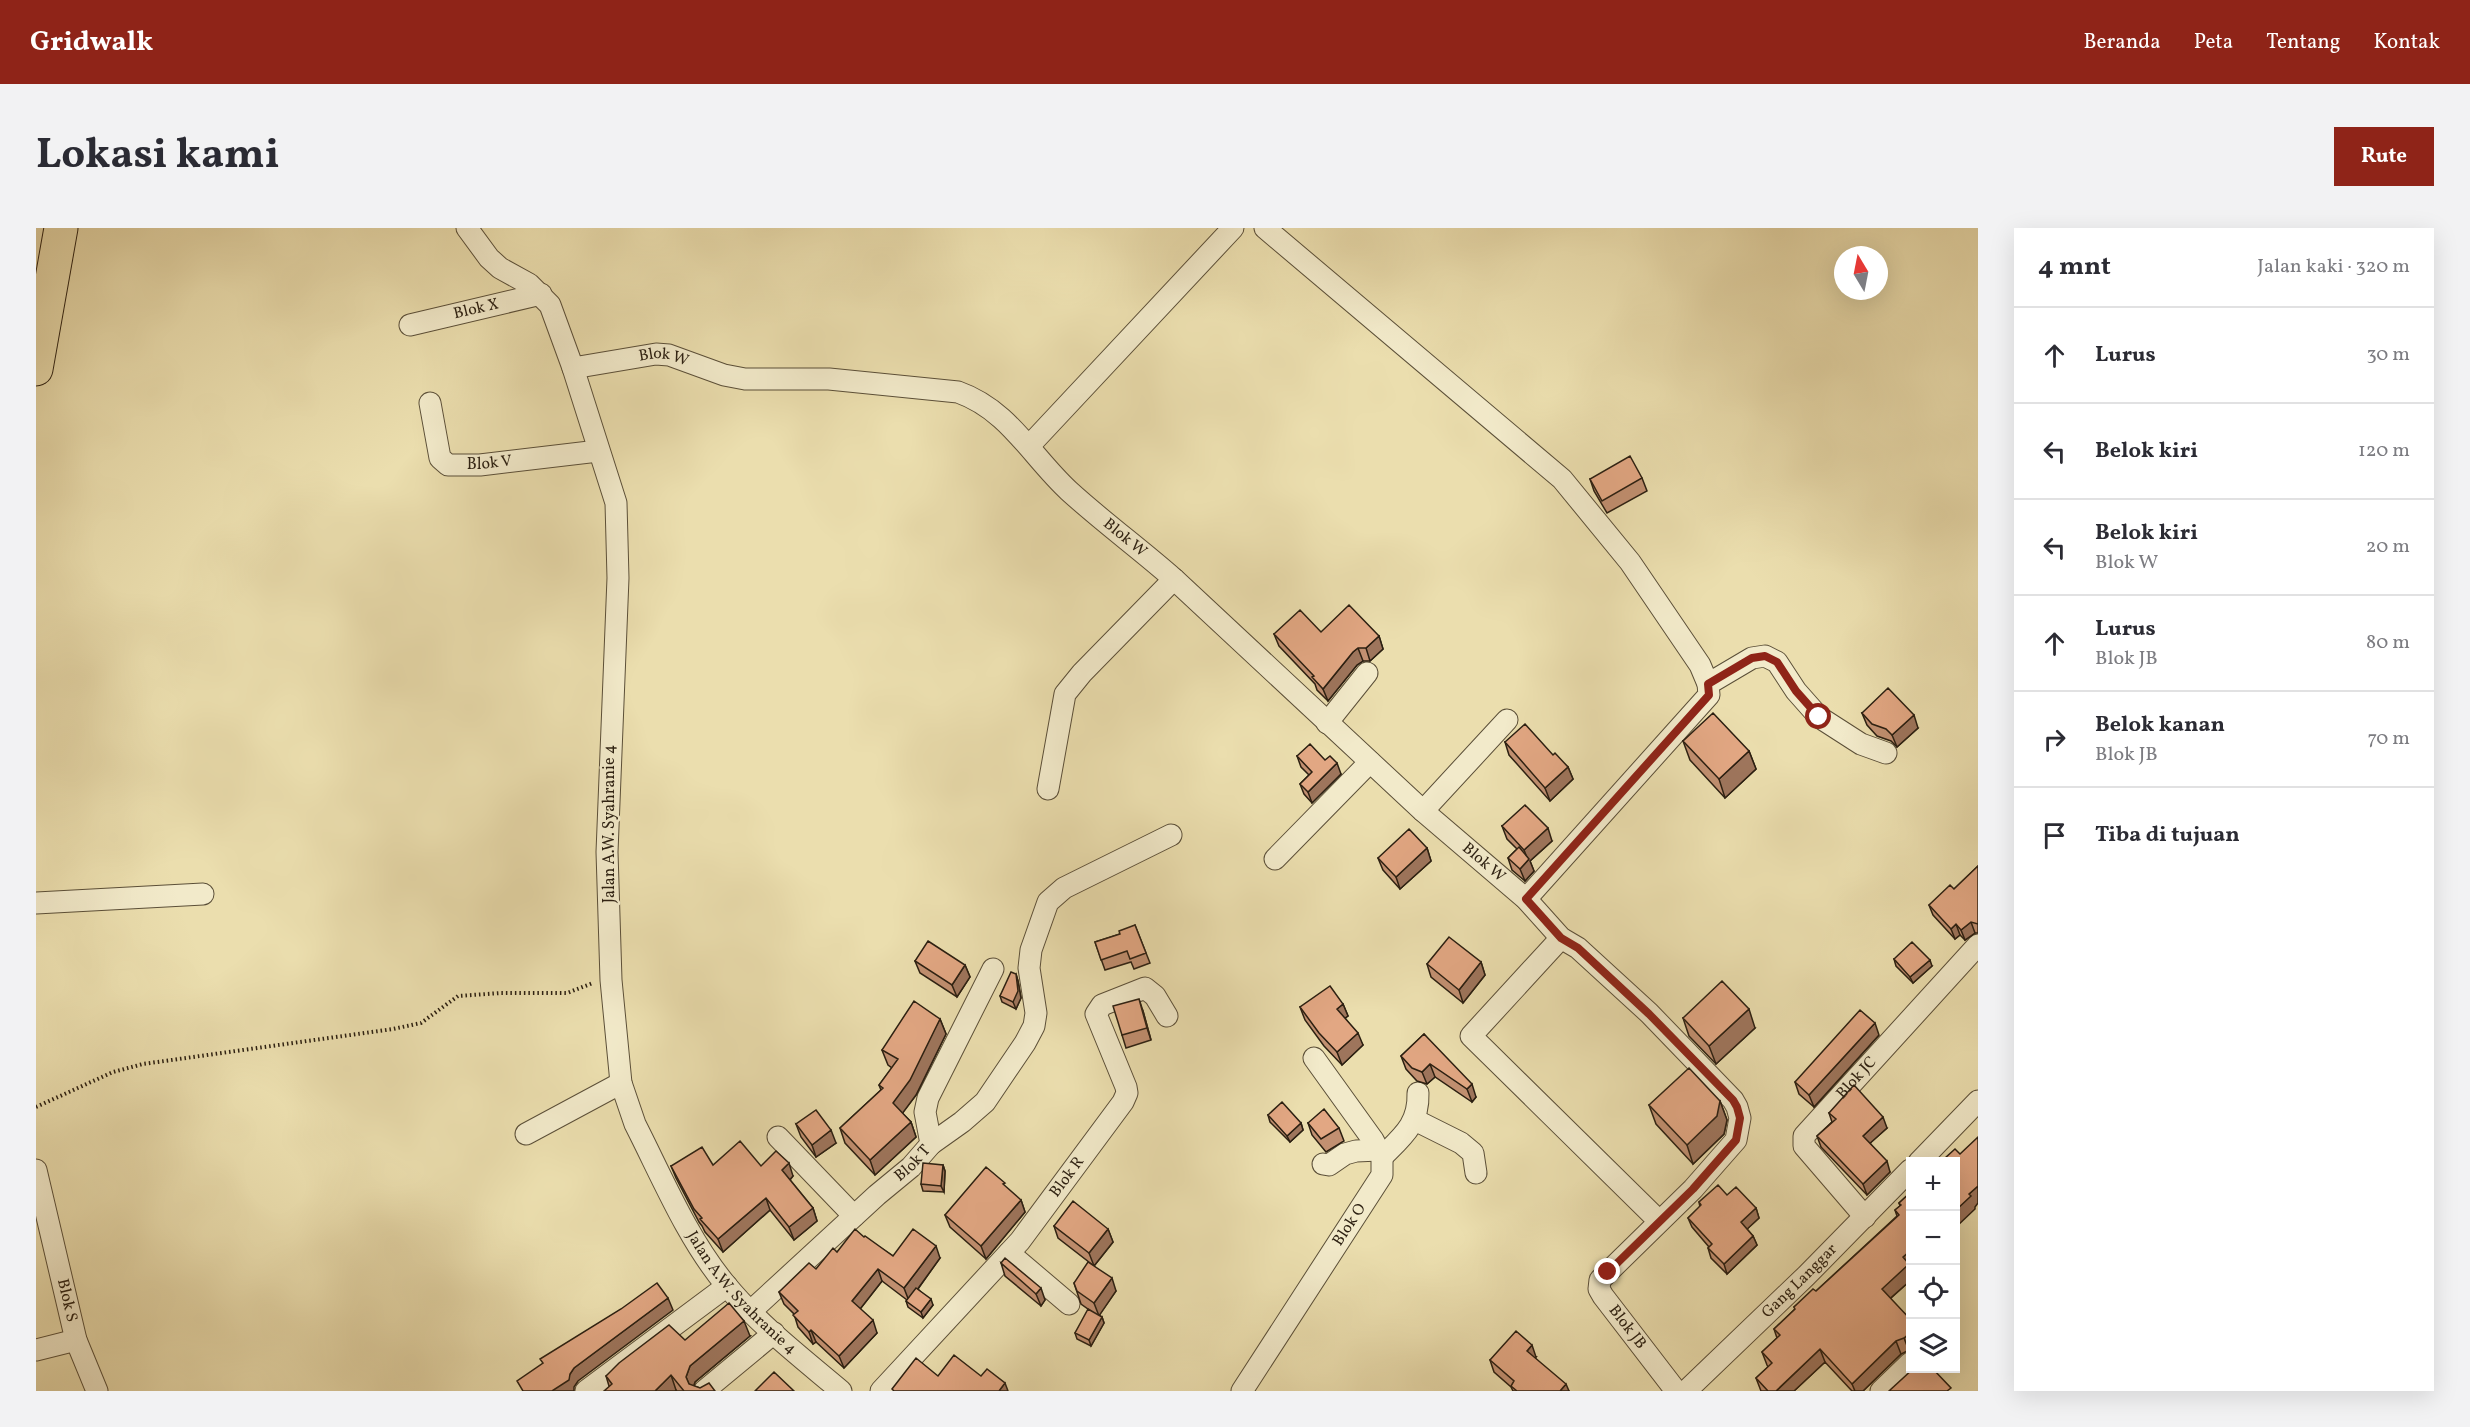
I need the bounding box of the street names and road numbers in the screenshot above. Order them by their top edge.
street label: Blok X [451,293,501,325]
street label: Blok W [637,343,692,372]
street label: Blok V [467,450,513,476]
street label: Blok W [1098,513,1151,562]
street label: Jalan A.W. Syahranie 4 [599,745,621,903]
street label: Blok W [1457,838,1510,887]
street label: Blok JC [1832,1052,1882,1104]
street label: Blok T [890,1140,936,1187]
street label: Blok R [1045,1152,1090,1202]
street label: Blok O [1328,1199,1372,1250]
street label: Jalan A.W. Syahranie 4 [681,1227,801,1360]
street label: Gang Langgar [1757,1239,1843,1324]
street label: Blok S [51,1277,82,1324]
street label: Blok JB [1603,1301,1651,1354]

